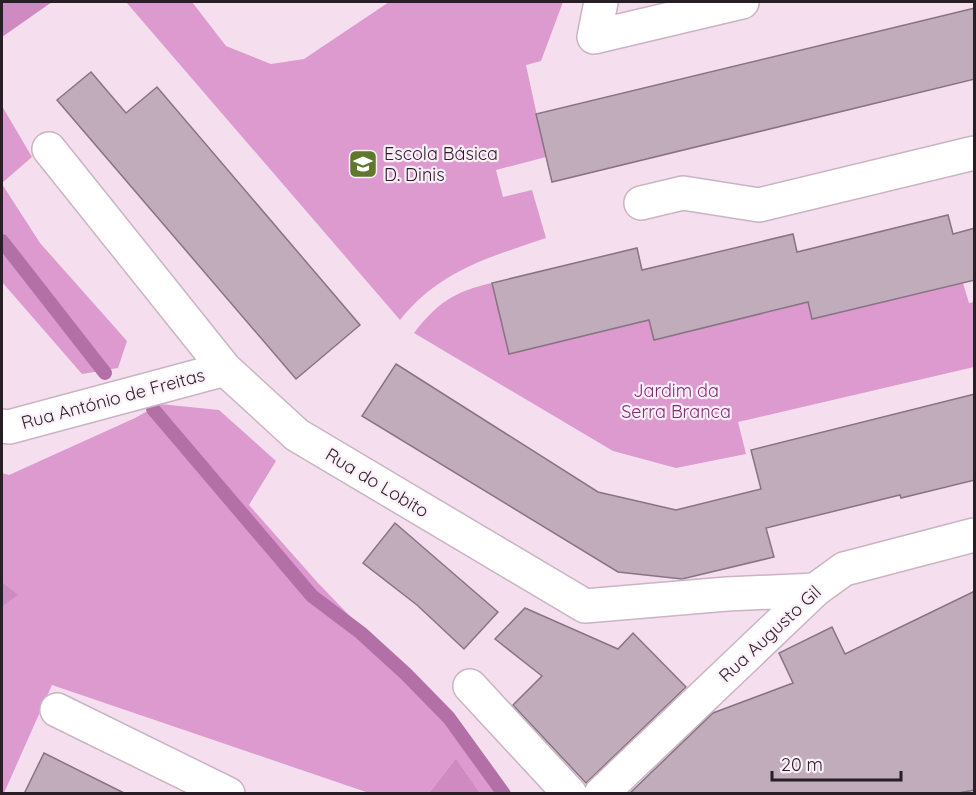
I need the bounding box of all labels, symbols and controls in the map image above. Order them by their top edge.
place label: Escola Básica D. Dinis [384,142,498,186]
school or university icon: Escola Básica D. Dinis [347,148,379,180]
street label: Rua António de Freitas [19,363,207,434]
park label: Jardim da Serra Branca [621,379,731,423]
street label: Rua do Lobito [321,443,433,522]
street label: Rua Augusto Gil [714,580,826,687]
scale bar [772,744,901,782]
text: 20 m [781,753,823,776]

